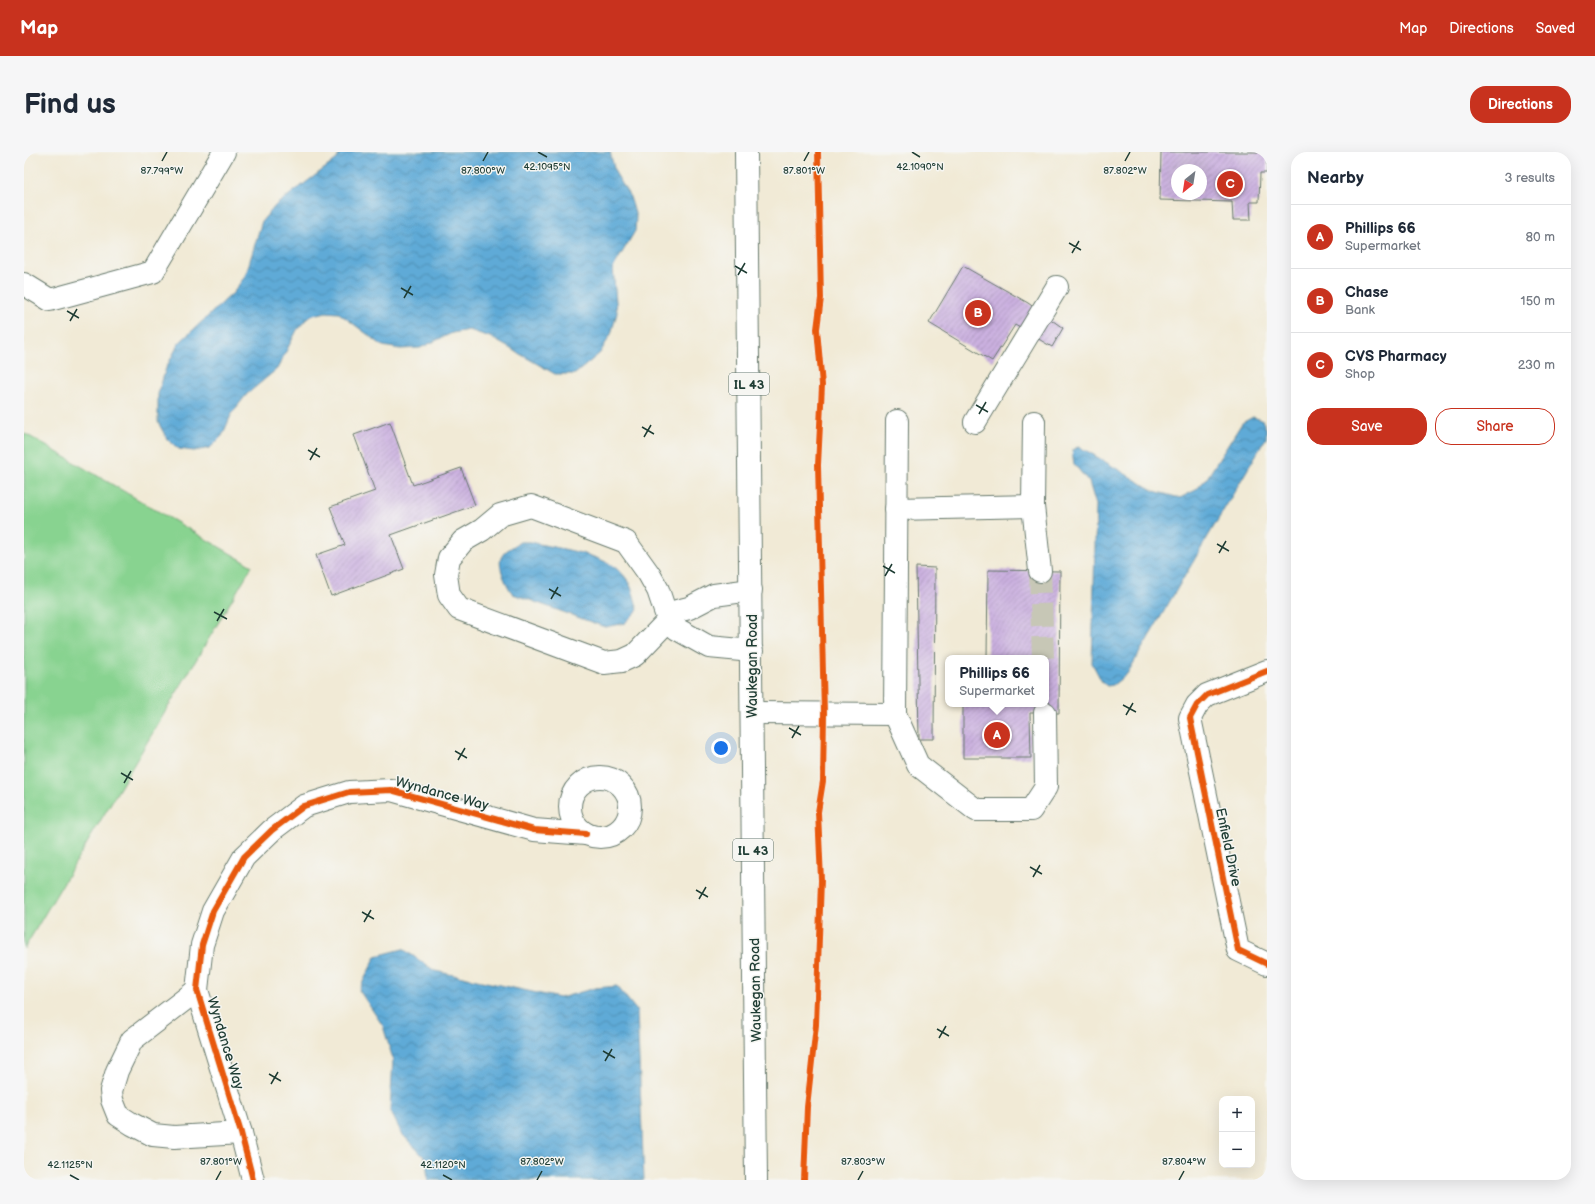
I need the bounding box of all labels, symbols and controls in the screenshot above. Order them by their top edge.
text: Map [20,17,58,40]
text: Map [1399,20,1427,37]
text: Directions [1449,20,1514,37]
text: Saved [1536,20,1575,37]
button: Directions [1470,86,1571,123]
text: Find us [24,88,116,121]
text: 42.1095°N [523,161,571,173]
text: 42.1090°N [896,161,944,173]
north arrow [1171,164,1207,200]
text: 87.799°W [141,165,183,177]
text: 87.800°W [461,165,505,177]
text: 87.801°W [783,165,825,177]
text: 87.802°W [1103,165,1147,177]
text: Nearby [1307,168,1364,188]
pin: C [1217,169,1243,199]
text: 3 results [1504,170,1555,186]
text: Phillips 66 [1345,219,1416,238]
text: A [1316,229,1324,245]
text: 80 m [1526,229,1555,245]
text: Supermarket [1345,238,1421,254]
text: Chase [1345,283,1388,302]
text: B [1315,293,1325,309]
text: 150 m [1521,293,1555,309]
pin: B [965,298,991,328]
text: Bank [1345,302,1375,318]
text: CVS Pharmacy [1345,347,1447,366]
text: C [1315,357,1325,373]
text: 230 m [1518,357,1555,373]
text: Shop [1345,366,1375,382]
road number: IL 43 [729,373,769,395]
button: Save [1307,408,1427,445]
button: Share [1435,408,1555,445]
street label: Waukegan Road [744,614,761,718]
popup [945,655,1049,707]
text: Phillips 66 [959,664,1030,683]
text: Supermarket [959,683,1035,699]
pin: A [984,720,1010,750]
your location [711,738,731,758]
street label: Wyndance Way [393,773,491,814]
street label: Enfield Drive [1212,806,1245,888]
road number: IL 43 [733,839,773,861]
street label: Waukegan Road [746,938,765,1042]
street label: Wyndance Way [203,995,248,1092]
map controls [1219,1096,1255,1168]
button: + [1219,1096,1255,1132]
button: − [1219,1132,1255,1168]
text: 87.801°W [200,1156,242,1168]
text: 87.802°W [520,1156,564,1168]
text: 87.803°W [841,1156,885,1168]
text: 87.804°W [1162,1156,1206,1168]
text: 42.1125°N [47,1159,93,1171]
text: 42.1120°N [420,1159,466,1171]

